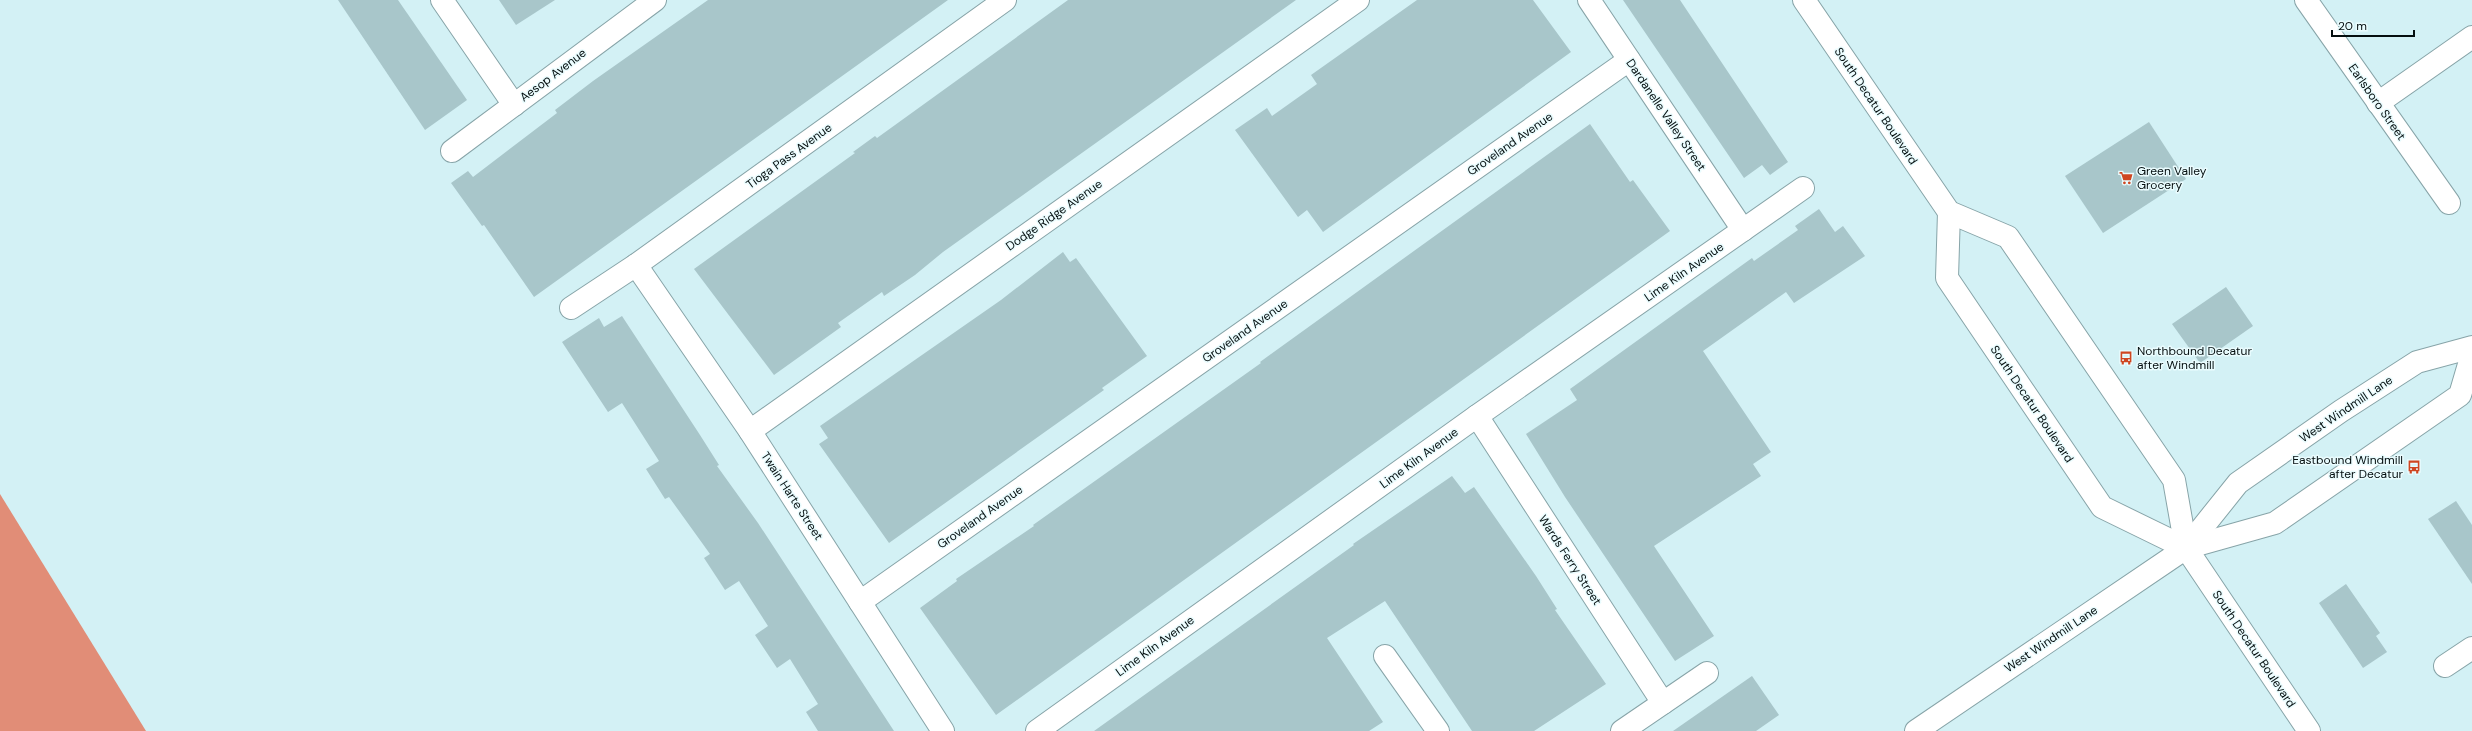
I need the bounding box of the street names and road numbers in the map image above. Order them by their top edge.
street label: South Decatur Boulevard [1831,44,1921,168]
street label: Aesop Avenue [517,45,590,105]
street label: Dardanelle Valley Street [1623,56,1710,174]
street label: Earlsboro Street [2345,61,2409,144]
street label: Groveland Avenue [1464,109,1556,179]
street label: Tioga Pass Avenue [743,119,835,192]
street label: Dodge Ridge Avenue [1003,176,1105,254]
street label: Lime Kiln Avenue [1641,239,1727,305]
street label: Groveland Avenue [1199,296,1291,366]
street label: South Decatur Boulevard [1987,342,2077,466]
street label: West Windmill Lane [2296,372,2396,446]
street label: Lime Kiln Avenue [1377,424,1462,492]
street label: Twain Harte Street [757,449,827,543]
street label: Groveland Avenue [934,482,1026,552]
street label: Wards Ferry Street [1535,512,1605,608]
street label: South Decatur Boulevard [2209,587,2299,711]
street label: West Windmill Lane [2001,602,2101,676]
street label: Lime Kiln Avenue [1113,612,1198,680]

